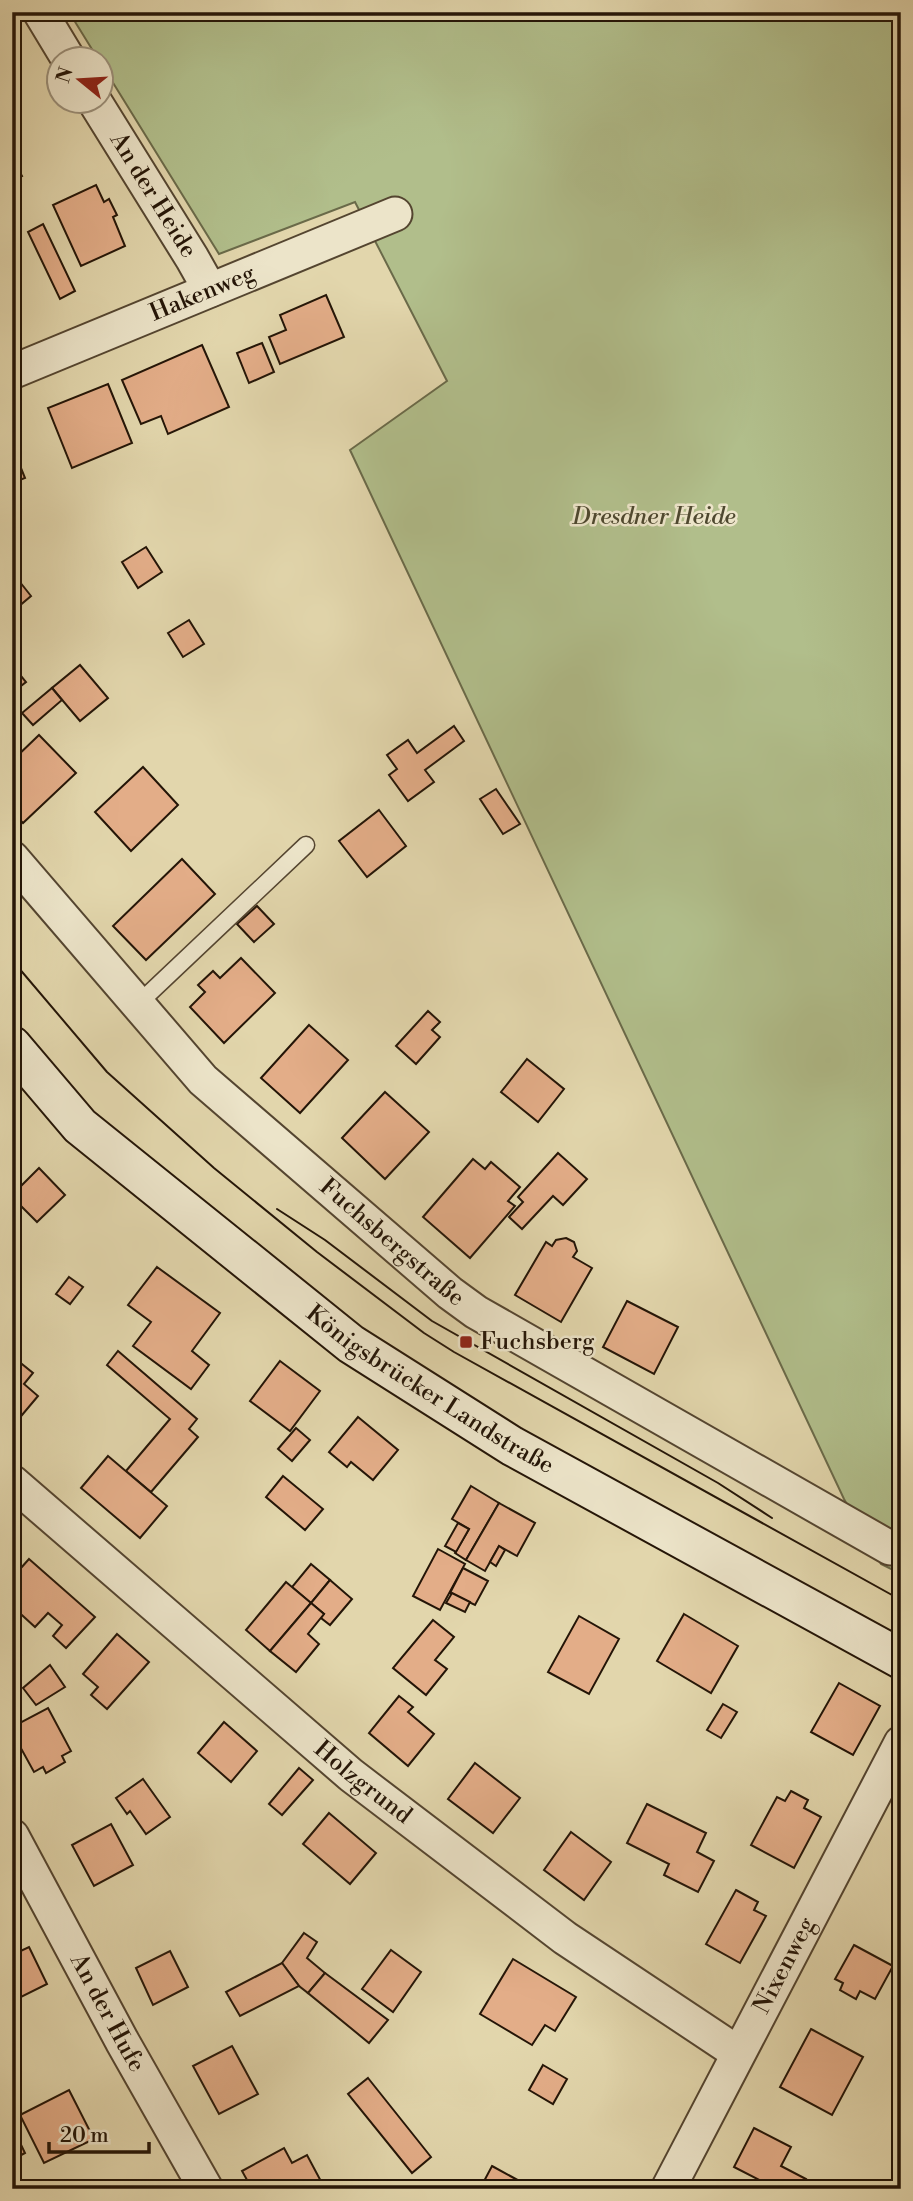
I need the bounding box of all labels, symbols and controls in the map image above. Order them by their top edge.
north arrow [46,46,116,116]
text: N [51,64,79,86]
street label: An der Heide [102,126,203,264]
street label: Hakenweg [145,258,260,328]
park label: Dresdner Heide [571,502,736,532]
street label: Fuchsbergstraße [313,1172,470,1313]
street label: Königsbrücker Landstraße [300,1299,559,1481]
place label: Fuchsberg [480,1327,595,1357]
marker: Fuchsberg [458,1334,474,1350]
street label: Holzgrund [307,1734,418,1831]
street label: Nixenweg [747,1912,823,2019]
street label: An der Hufe [63,1948,152,2077]
scale bar [49,2110,149,2154]
text: 20 m [60,2123,109,2149]

